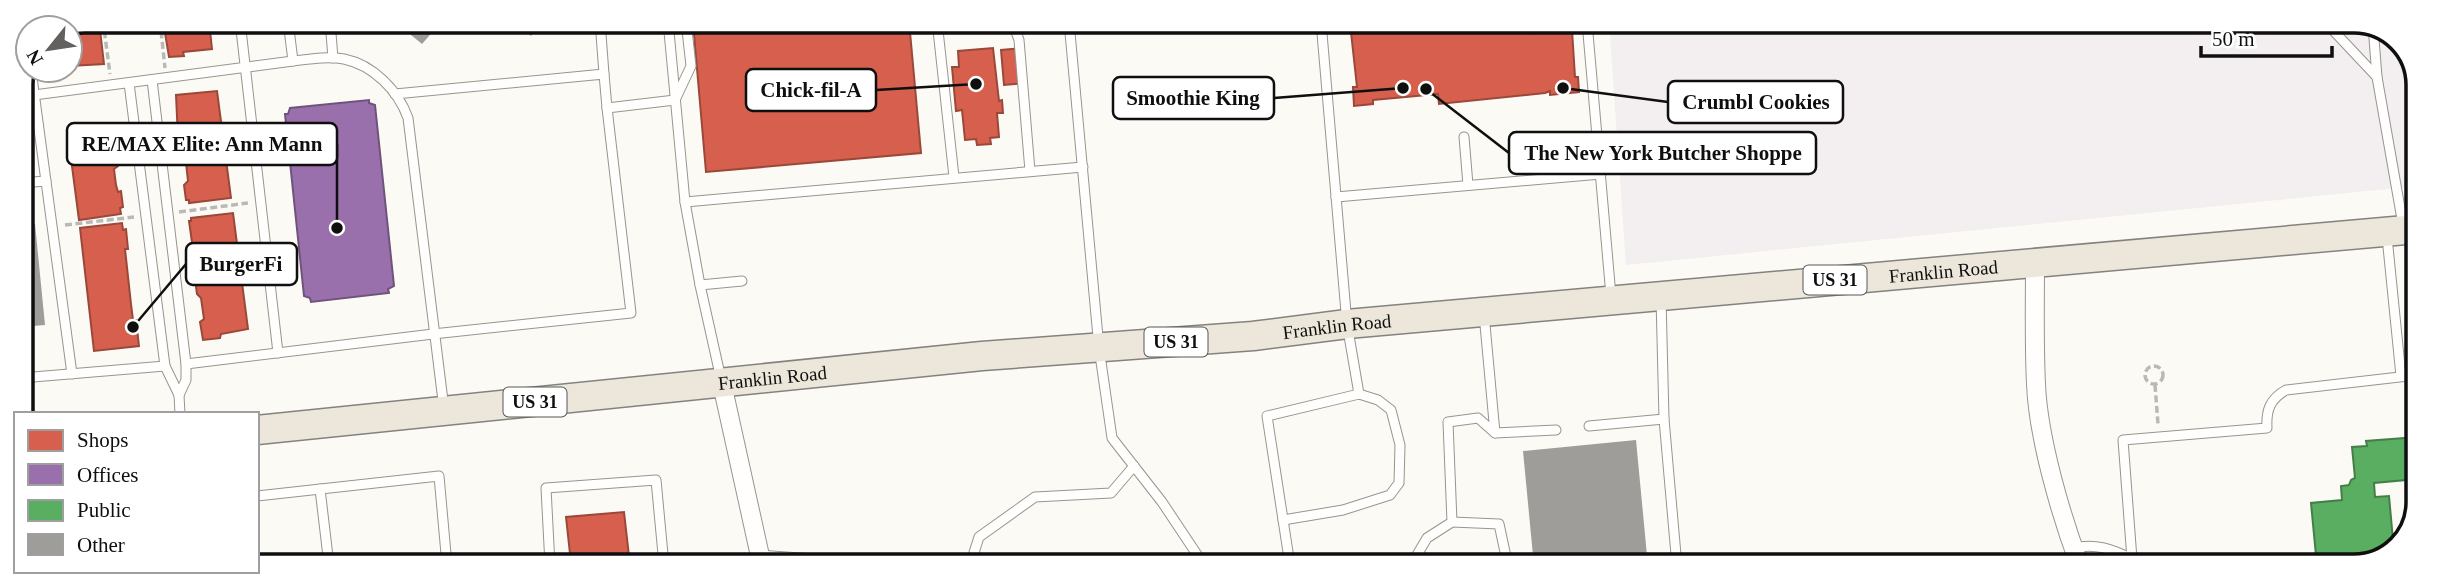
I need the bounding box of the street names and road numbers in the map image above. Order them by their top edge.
street label: Franklin Road [1888,256,1999,286]
road number: US 31 [1804,266,1867,294]
street label: Franklin Road [1281,310,1393,343]
road number: US 31 [1144,328,1208,356]
street label: Franklin Road [717,361,828,393]
road number: US 31 [504,388,566,416]

